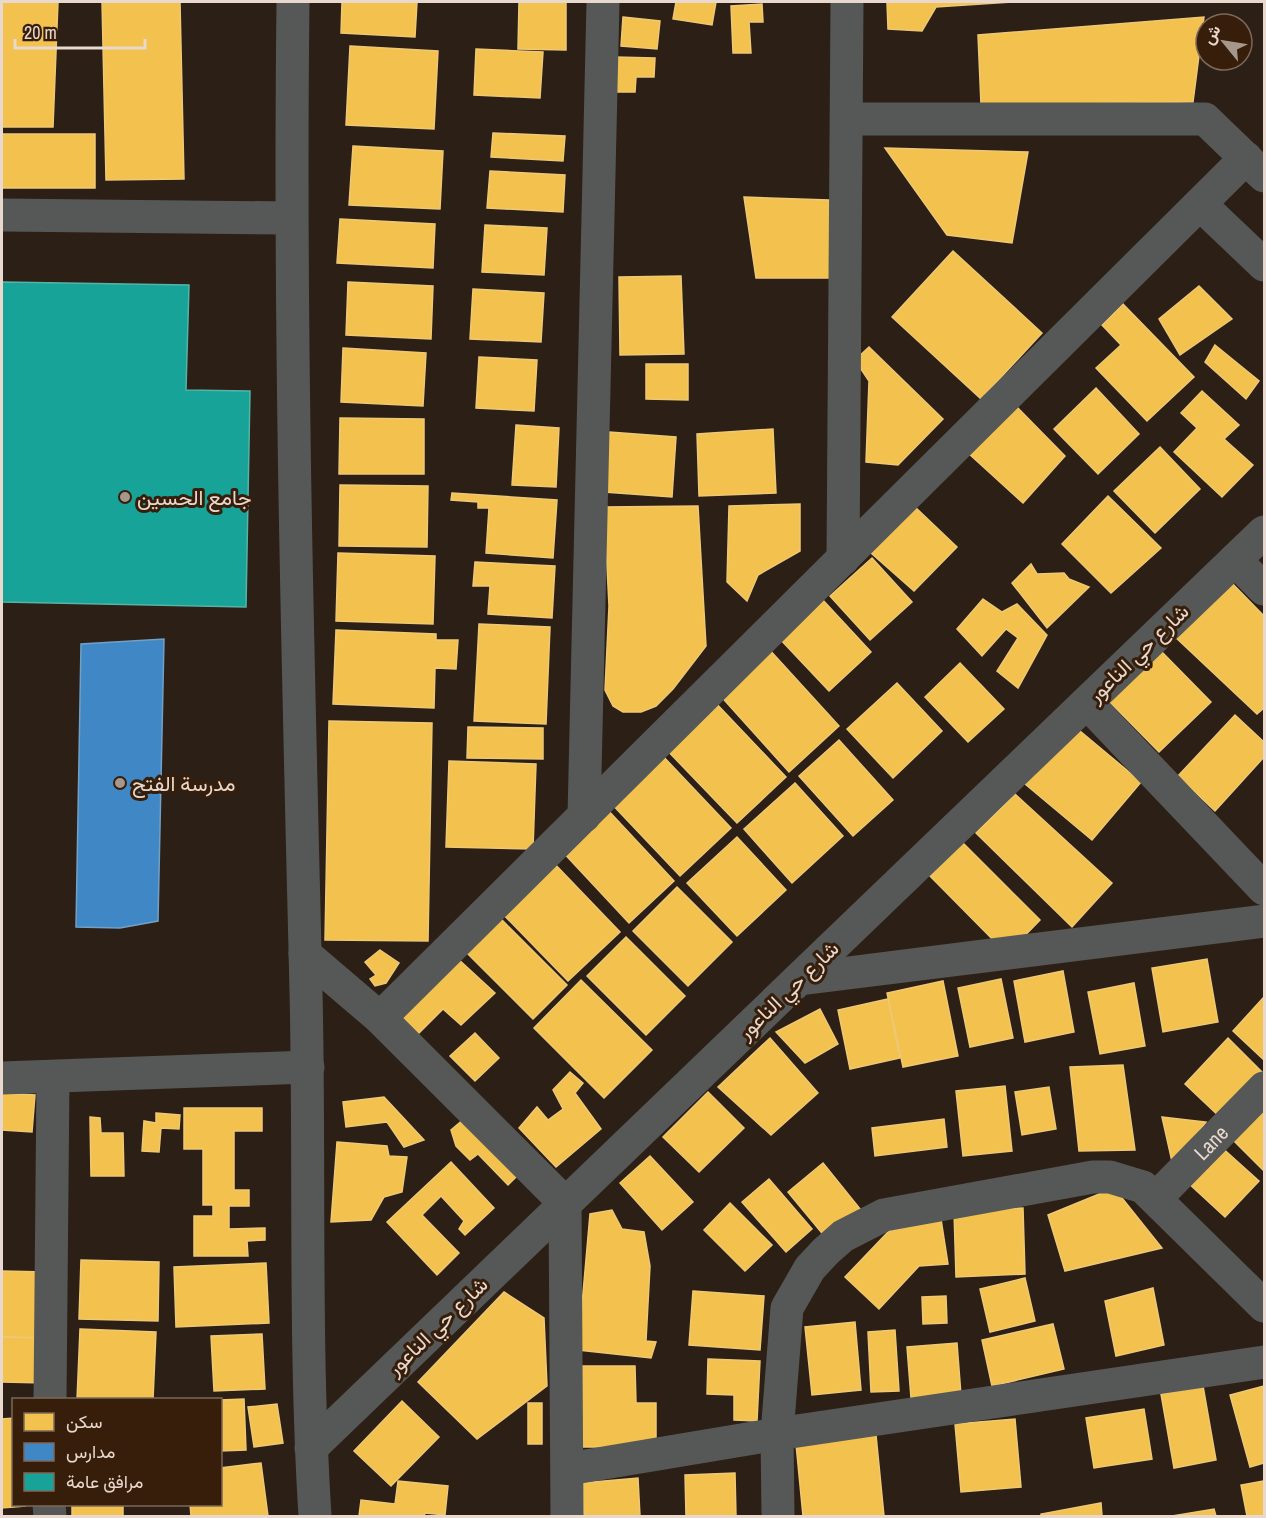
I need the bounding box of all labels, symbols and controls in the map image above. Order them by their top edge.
scale bar [15,12,146,50]
north arrow [1194,12,1254,72]
text: 20 m [24,20,57,45]
text: ش [1197,21,1225,48]
place label: جامع الحسين [137,483,252,512]
marker: جامع الحسين [118,490,132,504]
street label: شارع حي الناعور [1080,597,1197,712]
place label: مدرسة الفتح [132,769,236,798]
marker: مدرسة الفتح [113,776,127,790]
street label: شارع حي الناعور [730,934,847,1049]
street label: Lane [1187,1119,1234,1166]
street label: شارع حي الناعور [379,1270,496,1385]
legend [12,1398,222,1506]
text: سكن [66,1409,102,1434]
text: مدارس [66,1439,115,1464]
text: مرافق عامة [66,1469,143,1494]

